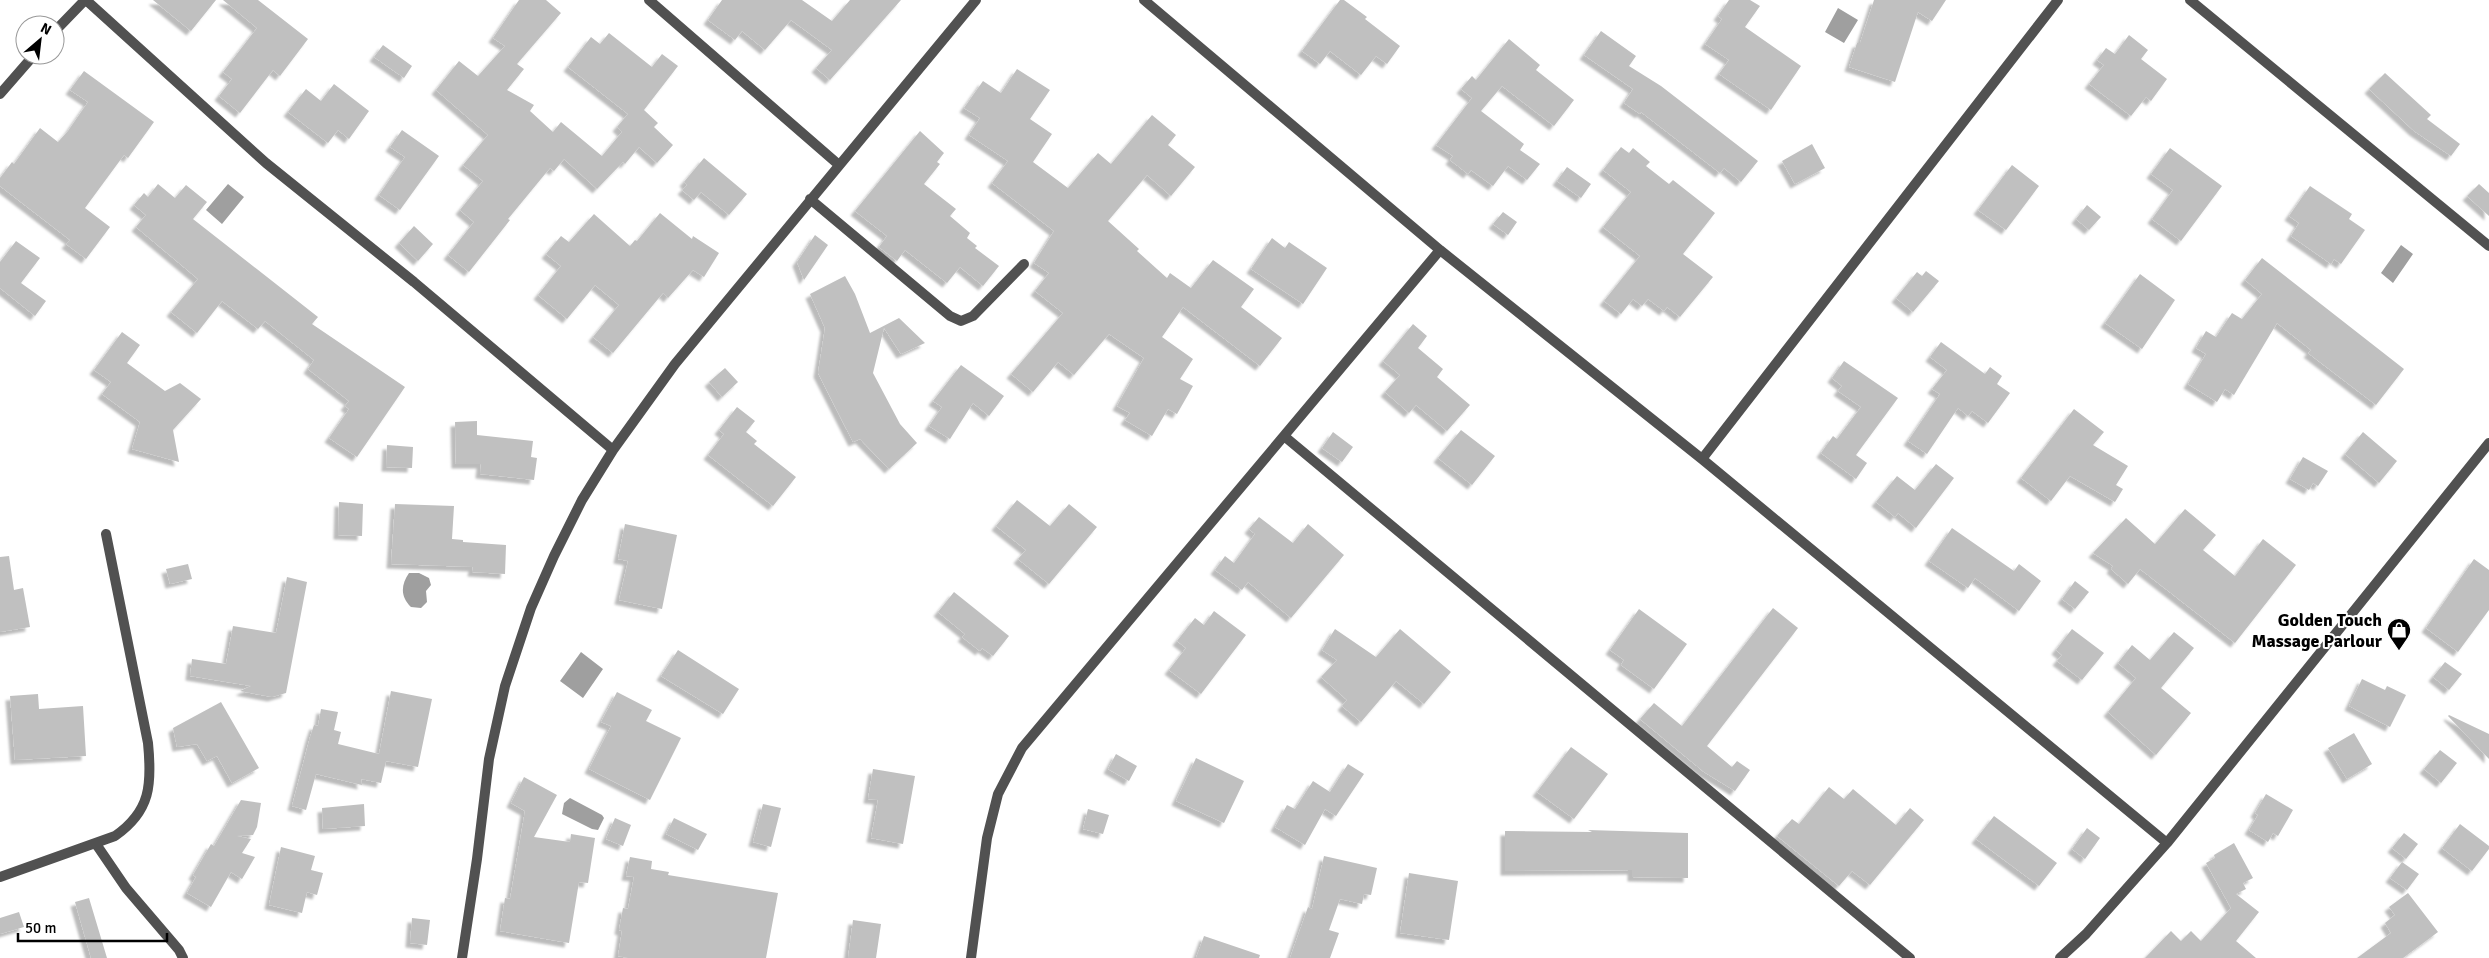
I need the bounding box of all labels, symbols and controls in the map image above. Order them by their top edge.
north arrow [15,15,65,65]
text: N [38,19,54,39]
place label: Golden Touch Massage Parlour [2252,609,2383,652]
shop icon: Golden Touch Massage Parlour [2386,617,2412,651]
scale bar [18,910,166,942]
text: 50 m [25,919,56,937]

